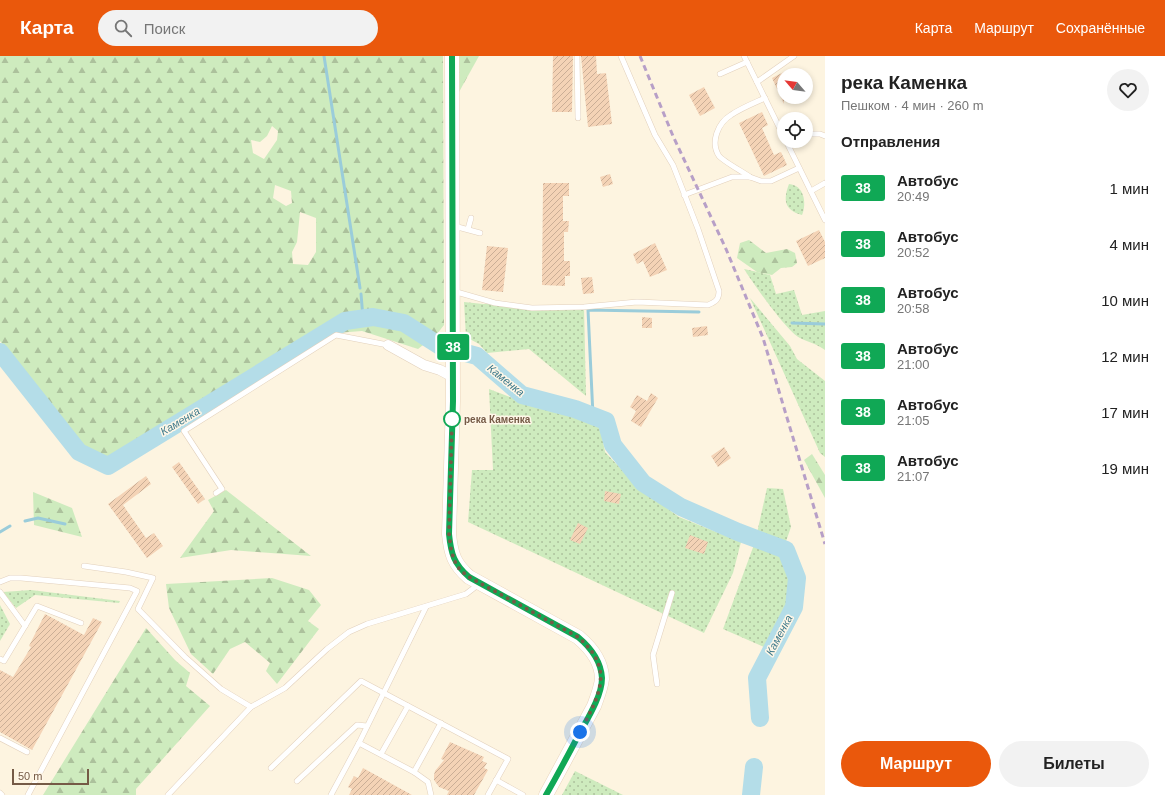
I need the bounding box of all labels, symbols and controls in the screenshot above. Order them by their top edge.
search box [98,10,378,46]
text: Карта [20,17,74,38]
icon: search [112,17,134,39]
text: Поиск [144,20,185,37]
text: Карта [915,20,952,36]
text: Маршрут [974,20,1034,36]
text: Сохранённые [1056,20,1145,36]
north arrow [777,68,813,104]
map controls [777,68,813,148]
button: heart [1107,69,1149,111]
text: река Каменка [841,72,967,93]
text: Пешком · 4 мин · 260 m [841,98,983,113]
button: locate [777,112,813,148]
text: Отправления [841,133,940,150]
text: Автобус [897,172,959,189]
text: 38 [855,180,871,196]
text: 1 мин [1110,180,1149,197]
text: 20:49 [897,189,930,204]
text: Автобус [897,228,959,245]
text: 38 [855,236,871,252]
text: 4 мин [1110,236,1149,253]
text: 20:52 [897,245,930,260]
text: Автобус [897,284,959,301]
text: 38 [855,292,871,308]
text: 10 мин [1101,292,1149,309]
text: 20:58 [897,301,930,316]
line badge: 38 [435,334,471,360]
text: 38 [445,339,461,355]
text: Автобус [897,340,959,357]
text: 38 [855,348,871,364]
text: 12 мин [1101,348,1149,365]
text: 21:00 [897,357,930,372]
water label: Каменка [485,362,527,398]
text: Автобус [897,396,959,413]
text: 38 [855,404,871,420]
text: 17 мин [1101,404,1149,421]
water label: Каменка [158,405,202,437]
marker: река Каменка [443,410,461,428]
text: 21:05 [897,413,930,428]
place label: река Каменка [464,414,531,425]
text: Автобус [897,452,959,469]
text: 38 [855,460,871,476]
text: 19 мин [1101,460,1149,477]
text: 21:07 [897,469,930,484]
water label: Каменка [763,613,795,657]
your location [570,722,590,742]
button: Маршрут [841,741,991,787]
button: Билеты [999,741,1149,787]
scale bar [12,767,89,786]
text: 50 m [18,770,42,782]

